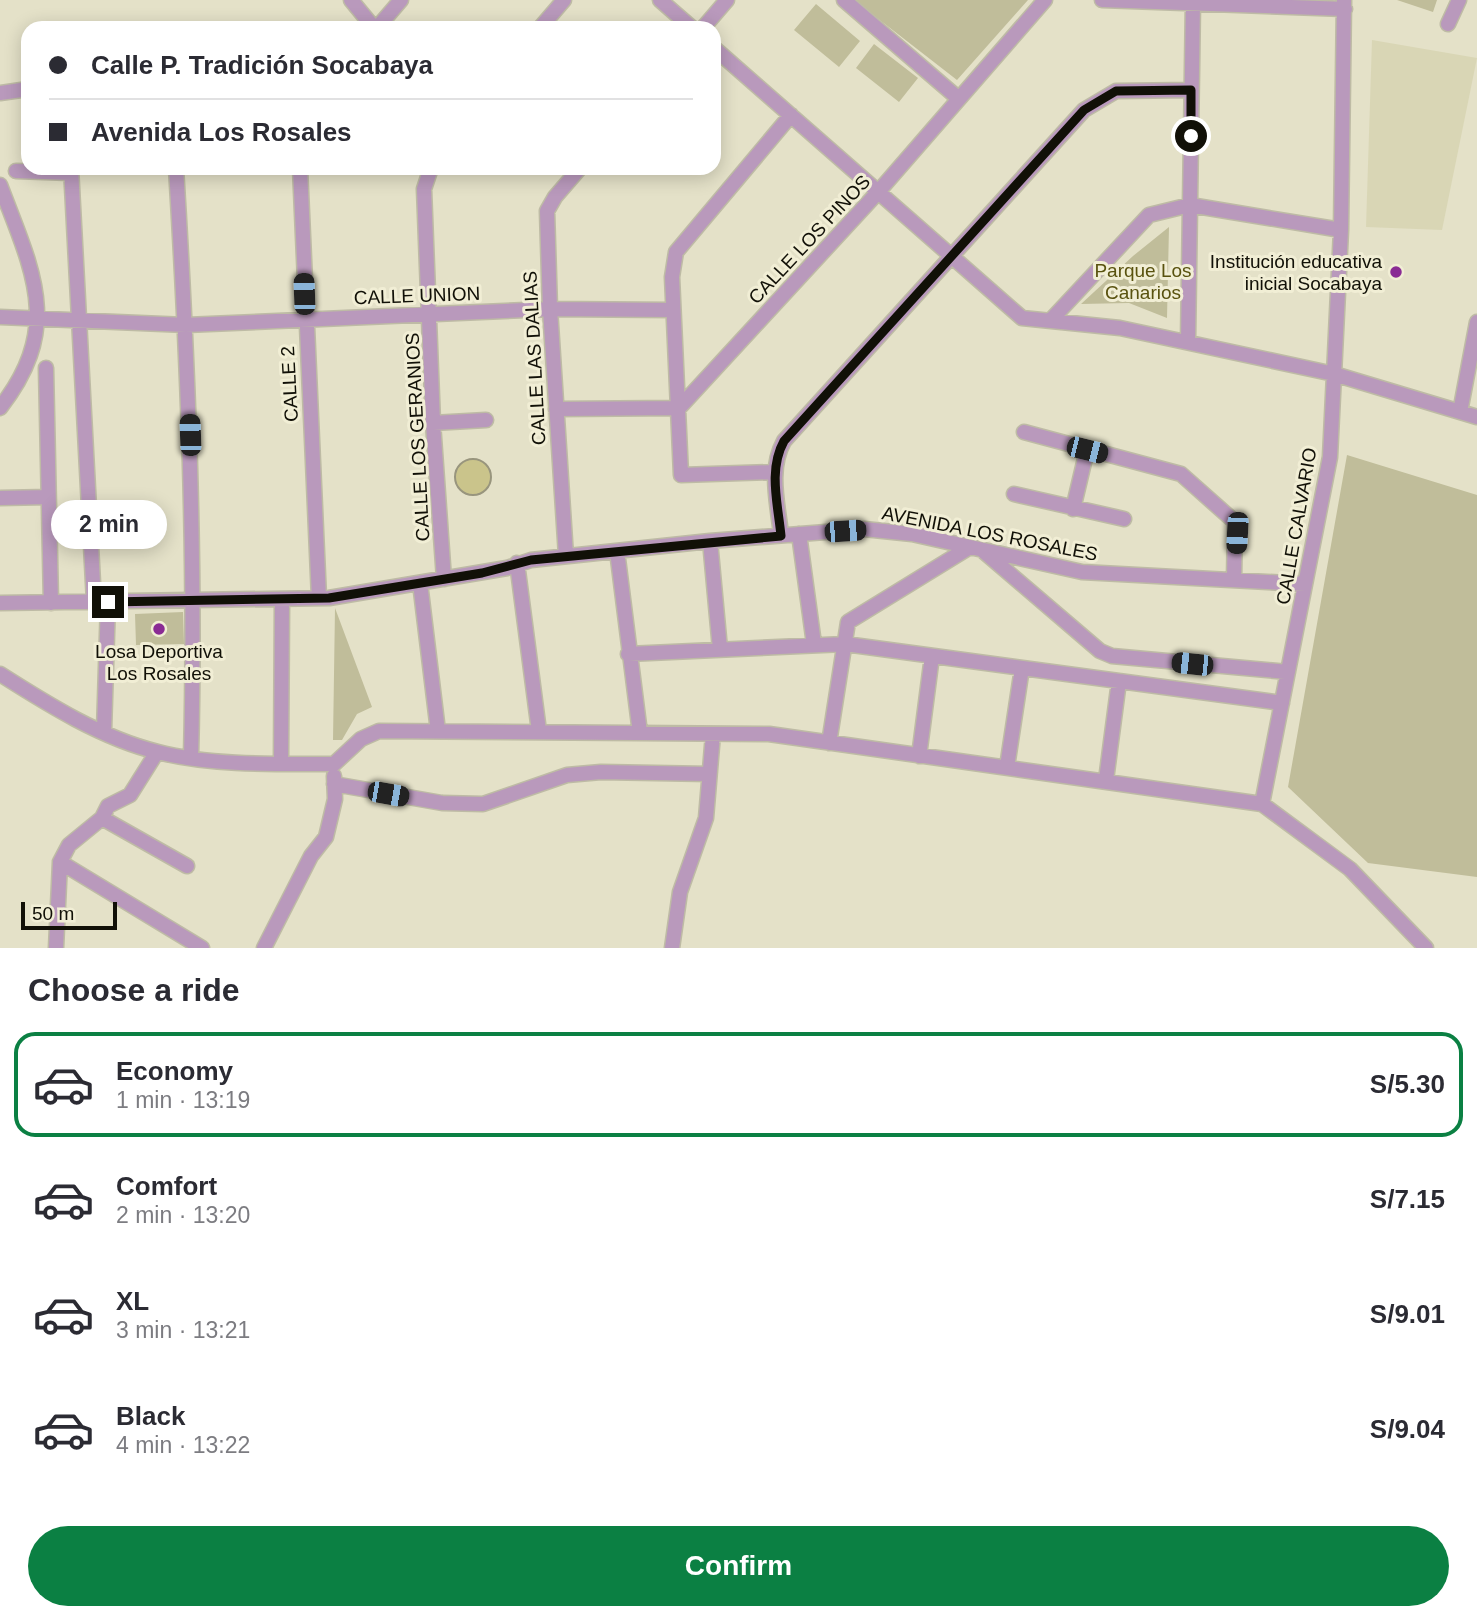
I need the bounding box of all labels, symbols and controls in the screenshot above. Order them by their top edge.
text: Calle P. Tradición Socabaya [91,50,433,80]
text: Avenida Los Rosales [91,117,352,147]
route start [1175,120,1207,152]
street label: CALLE LOS PINOS [744,171,874,308]
place label: Institución educativa inicial Socabaya [1210,251,1382,294]
park label: Parque Los Canarios [1094,260,1192,303]
marker: Institución educativa inicial Socabaya [1388,264,1404,280]
street label: CALLE LAS DALIAS [519,270,550,446]
car [293,273,316,315]
street label: CALLE UNION [353,283,481,308]
street label: CALLE LOS GERANIOS [402,332,433,542]
street label: CALLE 2 [277,345,302,422]
car [179,414,202,456]
car [1065,435,1110,465]
street label: CALLE CALVARIO [1272,446,1321,606]
callout: 2 min [50,500,166,550]
street label: AVENIDA LOS ROSALES [880,502,1100,565]
text: 2 min [79,511,139,537]
car [1226,511,1249,555]
car [824,519,867,543]
route end [92,586,124,618]
marker: Losa Deportiva Los Rosales [151,621,167,637]
place label: Losa Deportiva Los Rosales [95,641,223,684]
car [1171,651,1214,677]
car [366,780,411,808]
scale bar [21,899,117,931]
text: 50 m [32,903,74,924]
text: Choose a ride [28,972,240,1008]
icon: car [32,1053,95,1116]
text: Economy [116,1056,233,1086]
text: S/5.30 [1370,1069,1445,1099]
text: 1 min · 13:19 [116,1087,250,1113]
icon: car [32,1168,95,1231]
text: Comfort [116,1171,217,1201]
text: S/7.15 [1370,1184,1445,1214]
text: 2 min · 13:20 [116,1202,250,1228]
icon: car [32,1283,95,1346]
text: XL [116,1286,149,1316]
text: S/9.01 [1370,1299,1445,1329]
text: 3 min · 13:21 [116,1317,250,1343]
icon: car [32,1398,95,1461]
text: Black [116,1401,185,1431]
text: S/9.04 [1370,1414,1445,1444]
text: 4 min · 13:22 [116,1432,250,1458]
button: Confirm [28,1526,1449,1606]

